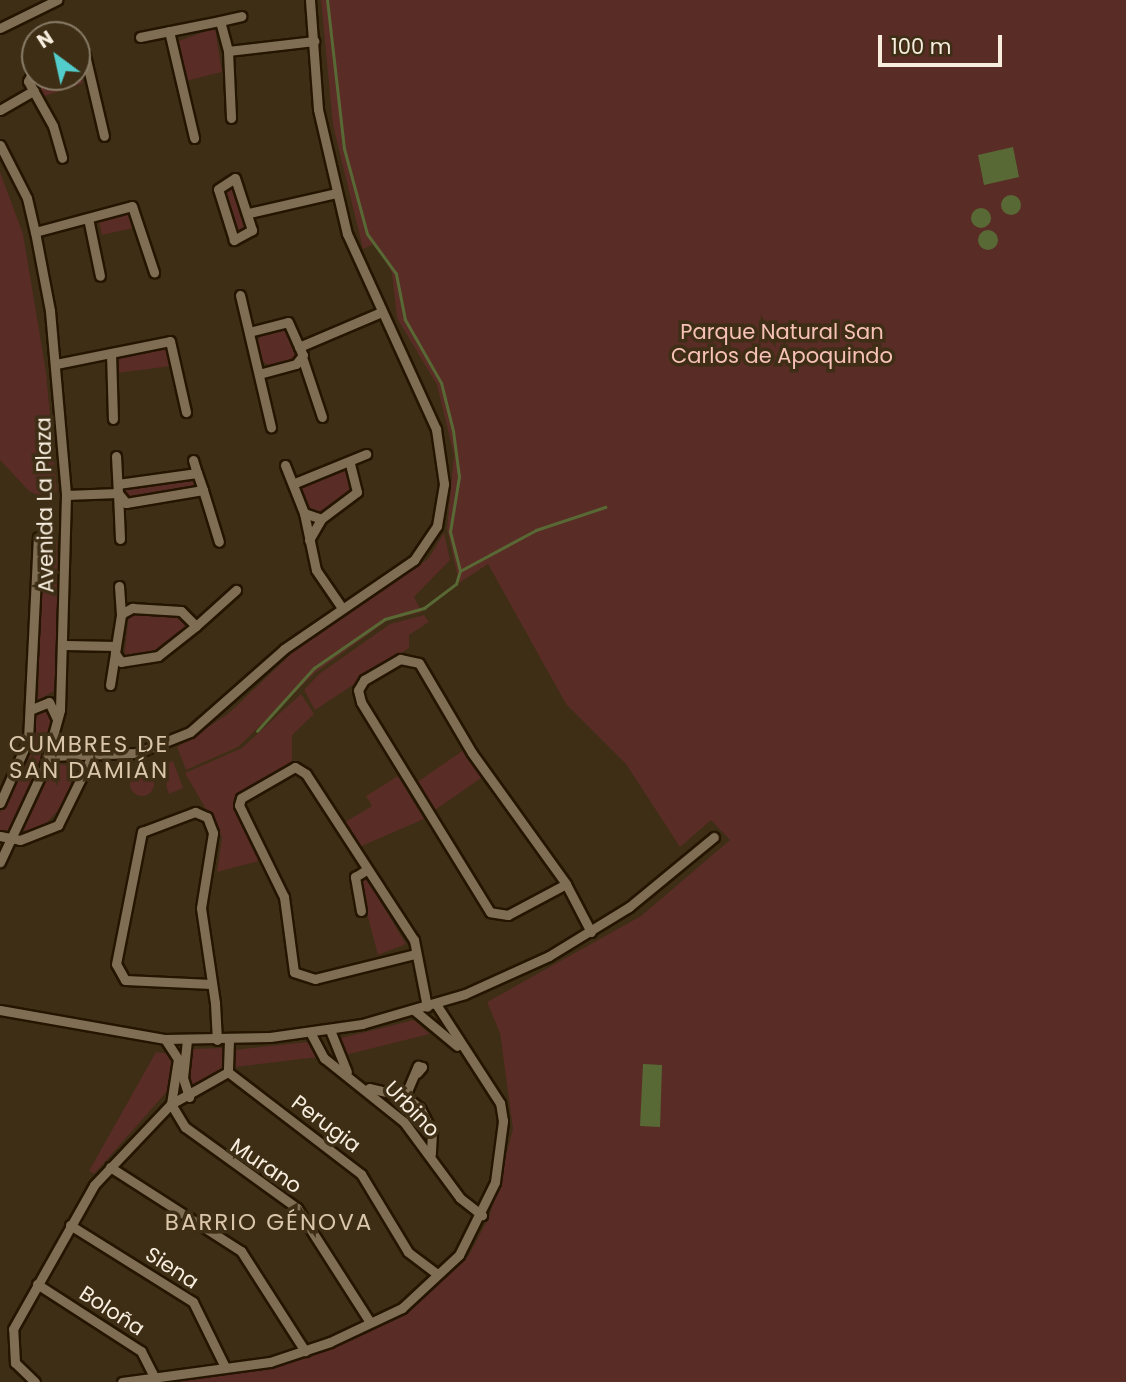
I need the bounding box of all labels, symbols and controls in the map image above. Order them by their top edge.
north arrow [21,21,91,91]
scale bar [881,21,1005,65]
text: N [32,24,59,55]
text: 100 m [891,32,951,61]
park label: Parque Natural San Carlos de Apoquindo [671,319,893,369]
street label: Avenida La Plaza [31,417,59,593]
district label: CUMBRES DE SAN DAMIÁN [10,730,168,784]
street label: Urbino [379,1076,445,1142]
street label: Perugia [286,1090,366,1158]
street label: Murano [226,1133,306,1199]
district label: BARRIO GÉNOVA [166,1208,372,1236]
street label: Siena [141,1242,203,1294]
street label: Boloña [75,1281,149,1341]

